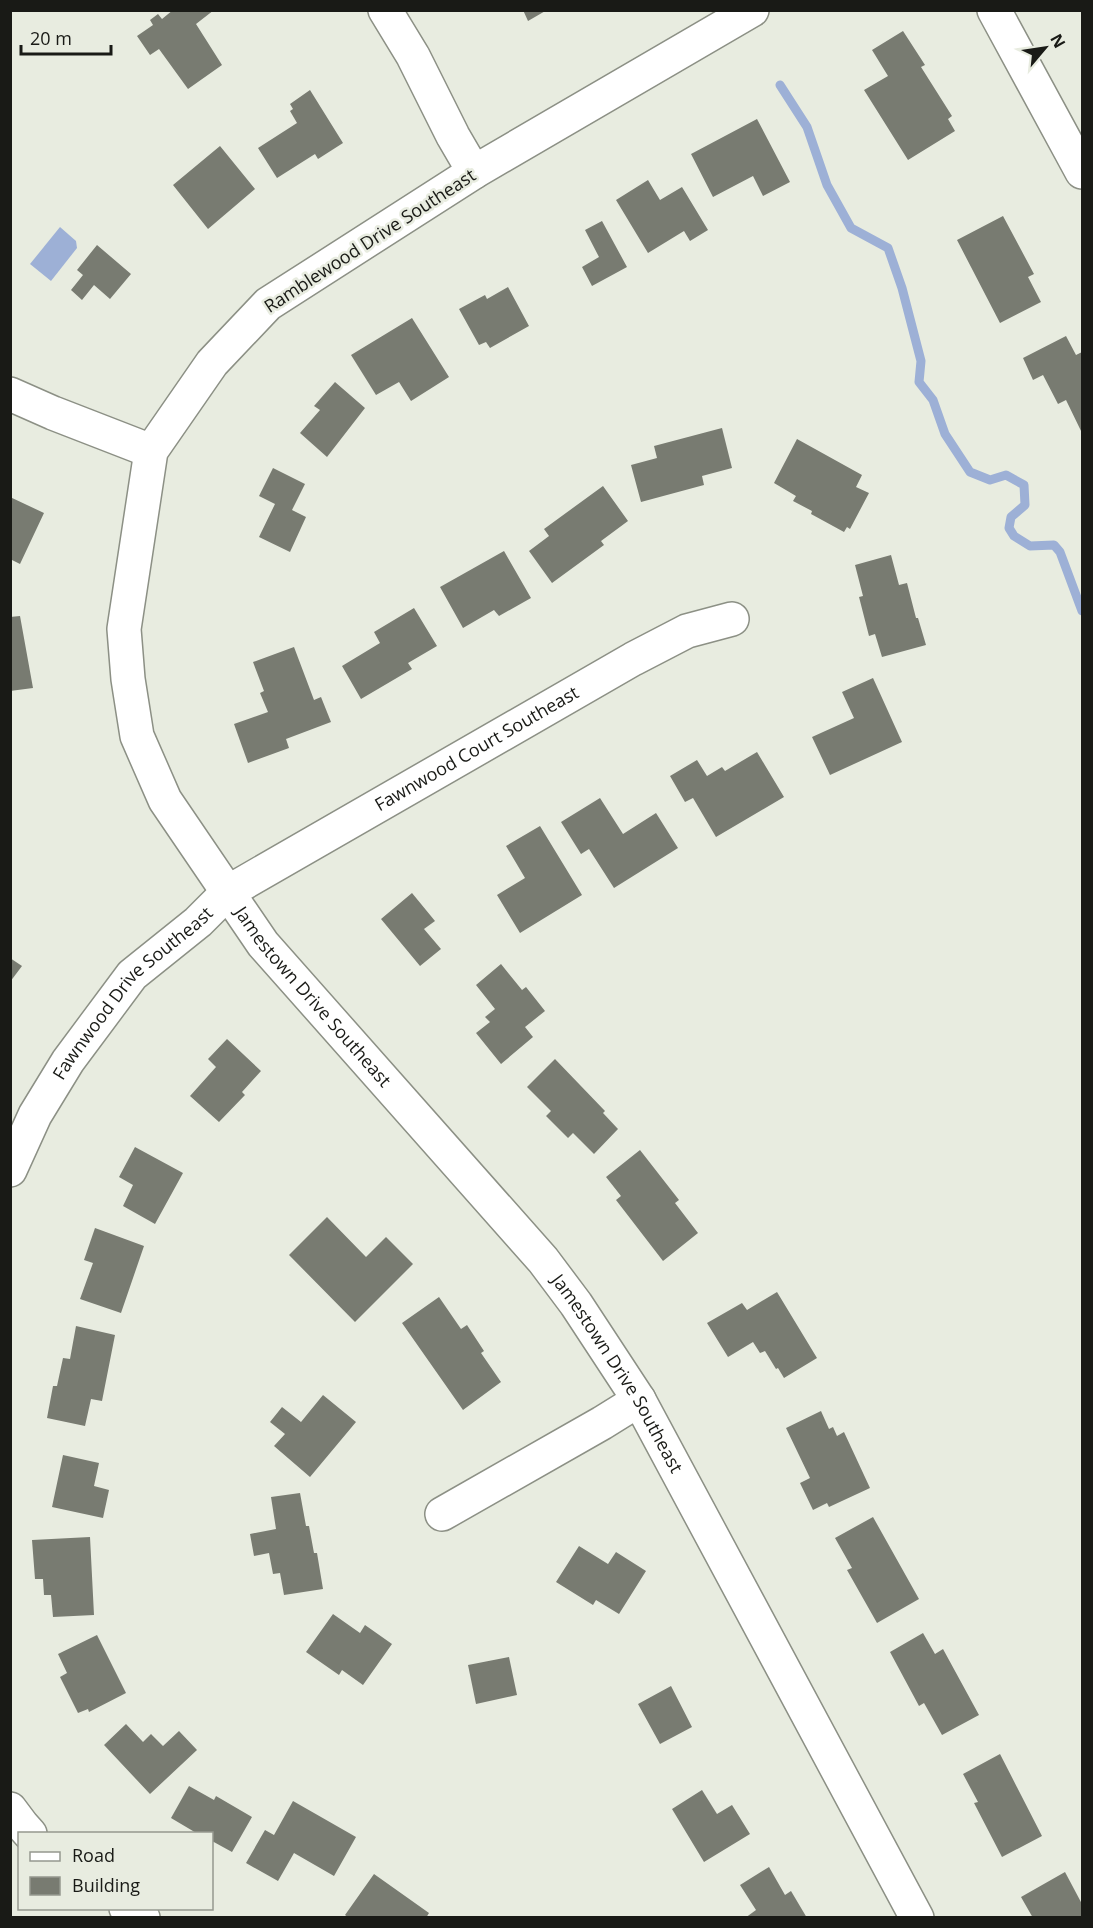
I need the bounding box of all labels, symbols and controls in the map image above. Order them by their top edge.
scale bar [21,18,111,56]
north arrow [1015,18,1075,78]
text: 20 m [30,26,72,50]
text: N [1045,30,1071,52]
street label: Ramblewood Drive Southeast [259,163,480,318]
street label: Fawnwood Court Southeast [370,680,583,816]
street label: Jamestown Drive Southeast [229,900,397,1092]
street label: Fawnwood Drive Southeast [46,901,218,1084]
street label: Jamestown Drive Southeast [546,1267,689,1477]
legend [18,1832,213,1910]
text: Road [72,1843,115,1867]
text: Building [72,1873,140,1897]

